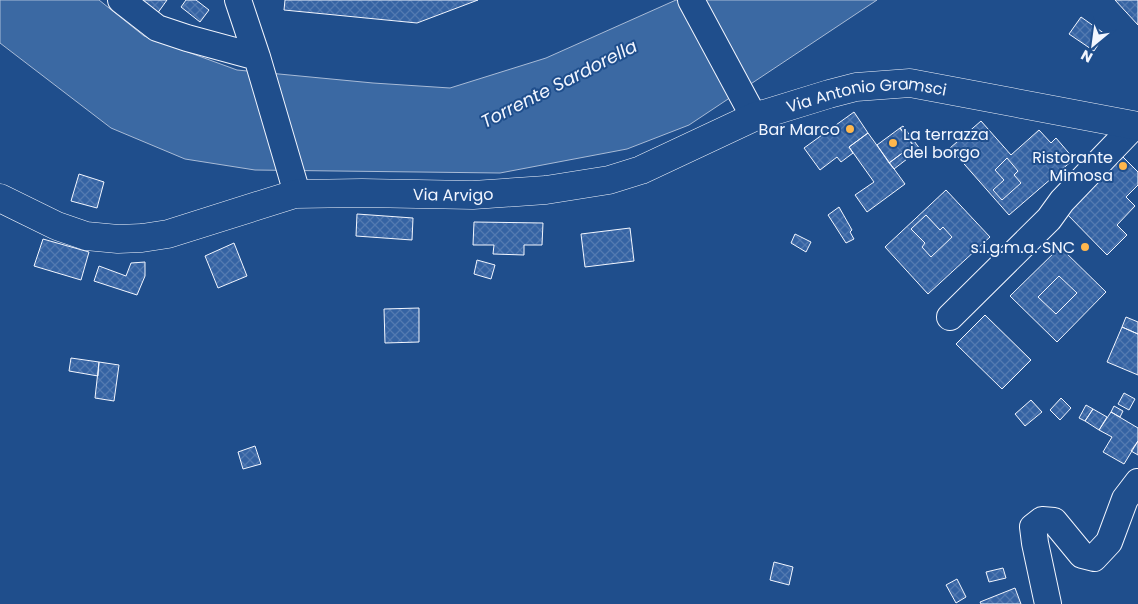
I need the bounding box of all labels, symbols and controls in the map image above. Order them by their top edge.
north arrow [1068,20,1118,70]
water label: Torrente Sardorella [476,33,641,134]
text: N [1077,45,1096,68]
street label: Via Antonio Gramsci [783,72,949,118]
place label: Bar Marco [759,118,840,141]
marker: Bar Marco [844,123,856,135]
place label: La terrazza del borgo [903,123,989,164]
marker: La terrazza del borgo [887,137,899,149]
place label: Ristorante Mimosa [1032,146,1113,187]
marker: Ristorante Mimosa [1117,160,1129,172]
street label: Via Arvigo [413,183,494,207]
place label: s.i.g.m.a. SNC [971,236,1075,259]
marker: s.i.g.m.a. SNC [1079,241,1091,253]

